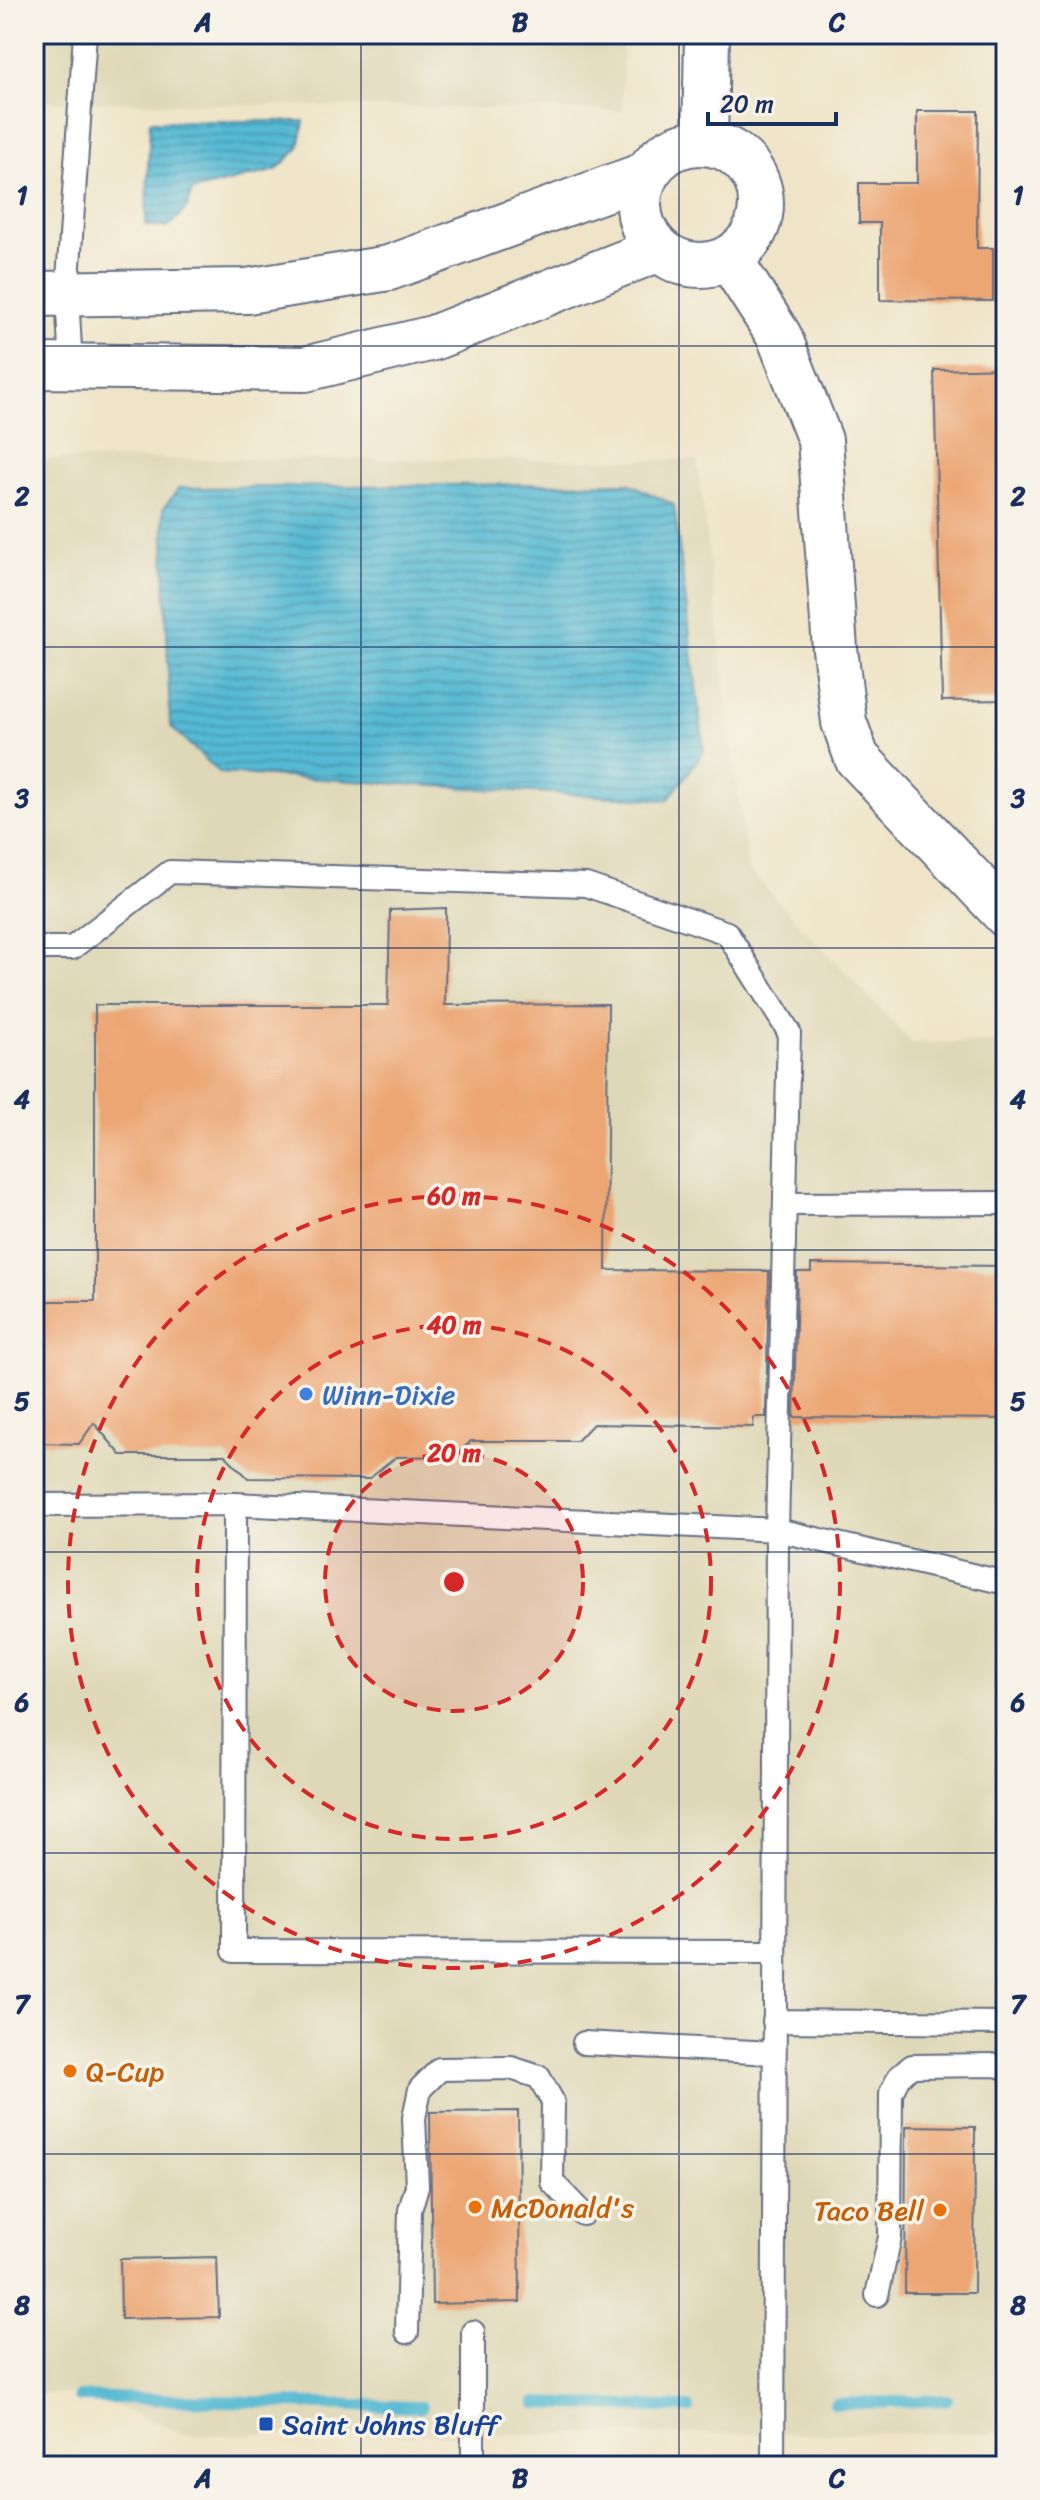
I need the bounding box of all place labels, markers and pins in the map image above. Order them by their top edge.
place label: Winn-Dixie [322,1370,455,1419]
marker: Winn-Dixie [297,1385,315,1403]
centre of rings [440,1568,468,1596]
place label: Q-Cup [86,2047,165,2096]
marker: Q-Cup [61,2062,79,2080]
place label: McDonald's [491,2183,634,2232]
place label: Taco Bell [814,2186,925,2235]
marker: McDonald's [466,2198,484,2216]
marker: Taco Bell [931,2201,949,2219]
place label: Saint Johns Bluff [282,2400,503,2449]
marker: Saint Johns Bluff [257,2415,275,2433]

